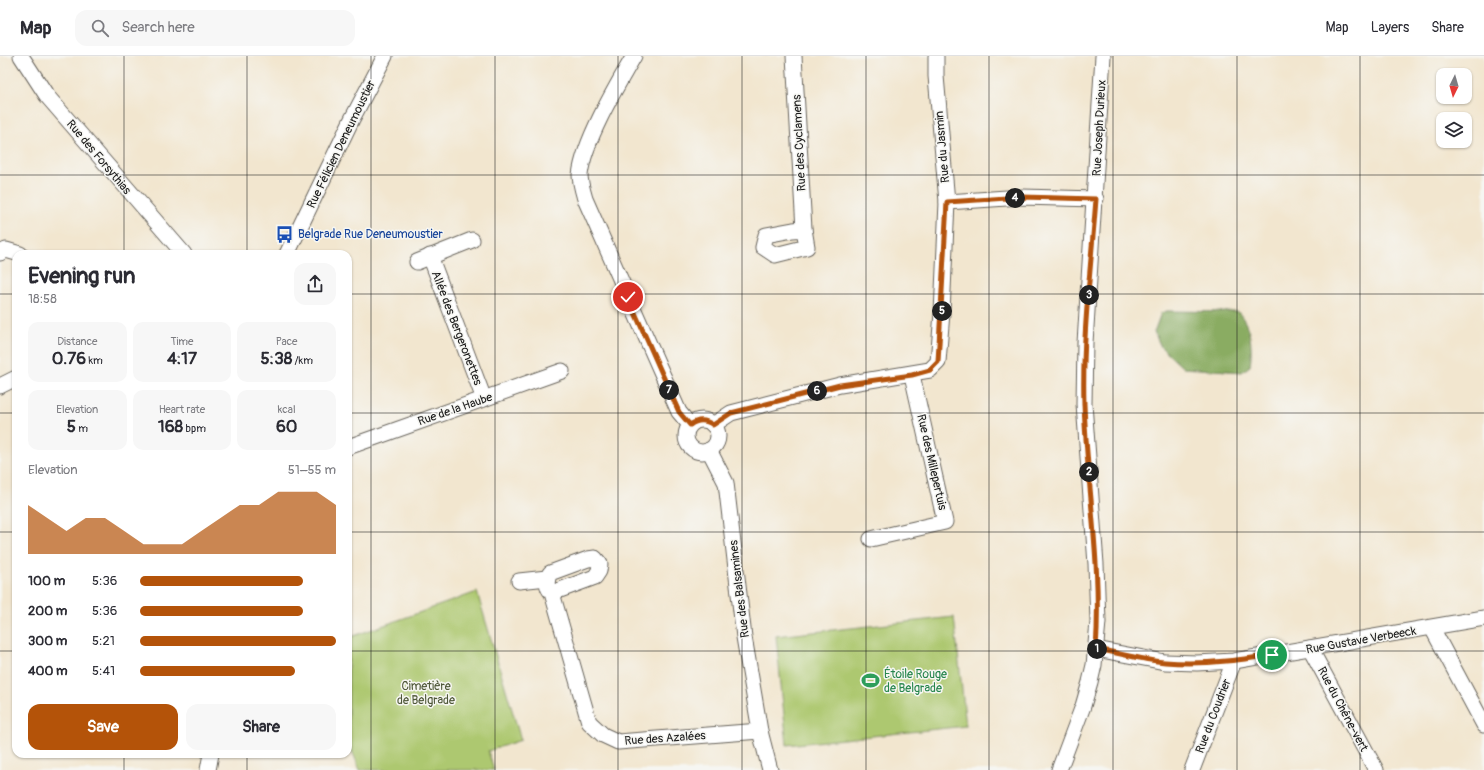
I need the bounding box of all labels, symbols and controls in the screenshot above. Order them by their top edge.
search box [75,10,355,46]
text: Map [20,16,51,40]
icon: search [89,17,111,39]
text: Search here [121,18,195,37]
text: Map [1326,19,1349,36]
text: Layers [1371,19,1409,36]
text: Share [1431,19,1464,36]
north arrow [1436,68,1472,104]
map controls [1436,68,1472,148]
street label: Rue Félicien Deneumoustier [304,77,379,211]
street label: Rue Joseph Durieux [1089,79,1110,177]
street label: Rue des Cyclamens [789,94,810,192]
street label: Rue du Jasmin [932,110,953,184]
button: layers [1436,112,1472,148]
street label: Rue des Forsythias [63,117,135,198]
pin: 4 [1005,188,1025,208]
text: 4 [1012,191,1018,204]
bus stop icon: Belgrade Rue Deneumoustier [275,224,295,244]
place label: Belgrade Rue Deneumoustier [298,227,443,242]
text: Evening run [28,262,136,290]
button: share [294,263,336,305]
street label: Allée des Bergeronettes [428,269,485,388]
pin [611,280,645,314]
pin: 3 [1079,285,1099,305]
icon: check [617,286,639,308]
text: 3 [1086,288,1092,301]
text: 18:58 [28,291,57,307]
pin: 5 [932,301,952,321]
text: 5 [939,304,945,317]
text: Distance [57,335,97,348]
text: Time [170,335,193,348]
text: Pace [276,335,298,348]
text: 0.76 [52,348,86,369]
text: 4:17 [167,348,197,369]
text: 5:38 [260,348,292,369]
text: km [86,354,103,367]
text: /km [292,354,313,367]
pin: 7 [659,380,679,400]
pin: 6 [807,381,827,401]
text: 7 [666,383,672,396]
text: 6 [814,384,820,397]
street label: Rue de la Haube [416,390,494,429]
text: Elevation [56,403,98,416]
text: Heart rate [159,403,205,416]
text: kcal [278,403,296,416]
street label: Rue des Millepertuis [913,413,950,512]
text: 5 [67,416,76,437]
text: 168 [158,416,183,437]
text: 60 [276,416,297,437]
text: m [76,422,88,435]
text: bpm [183,422,206,435]
text: Elevation [28,462,78,478]
text: 51–55 m [288,462,336,478]
pin: 2 [1079,462,1099,482]
text: 2 [1086,465,1092,478]
street label: Rue des Balsamines [726,539,753,639]
text: 100 m [28,573,65,589]
text: 5:36 [92,573,117,589]
text: 200 m [28,603,67,619]
text: 5:36 [92,603,117,619]
street label: Rue Gustave Verbeeck [1305,623,1417,658]
text: 300 m [28,633,67,649]
text: 5:21 [92,633,115,649]
pin [1255,638,1289,672]
pin: 1 [1087,639,1107,659]
text: 1 [1095,642,1099,655]
icon: arrive [1261,644,1283,666]
text: 400 m [28,663,68,679]
text: 5:41 [92,663,115,679]
street label: Rue du Chêne-vert [1314,664,1371,754]
place label: Étoile Rouge de Belgrade [884,666,947,696]
sports icon: Étoile Rouge de Belgrade [861,671,881,691]
street label: Rue du Coudrier [1192,676,1235,755]
park label: Cimetière de Belgrade [397,679,455,708]
button: Save [28,704,178,750]
button: Share [186,704,336,750]
street label: Rue des Azalées [624,728,707,749]

